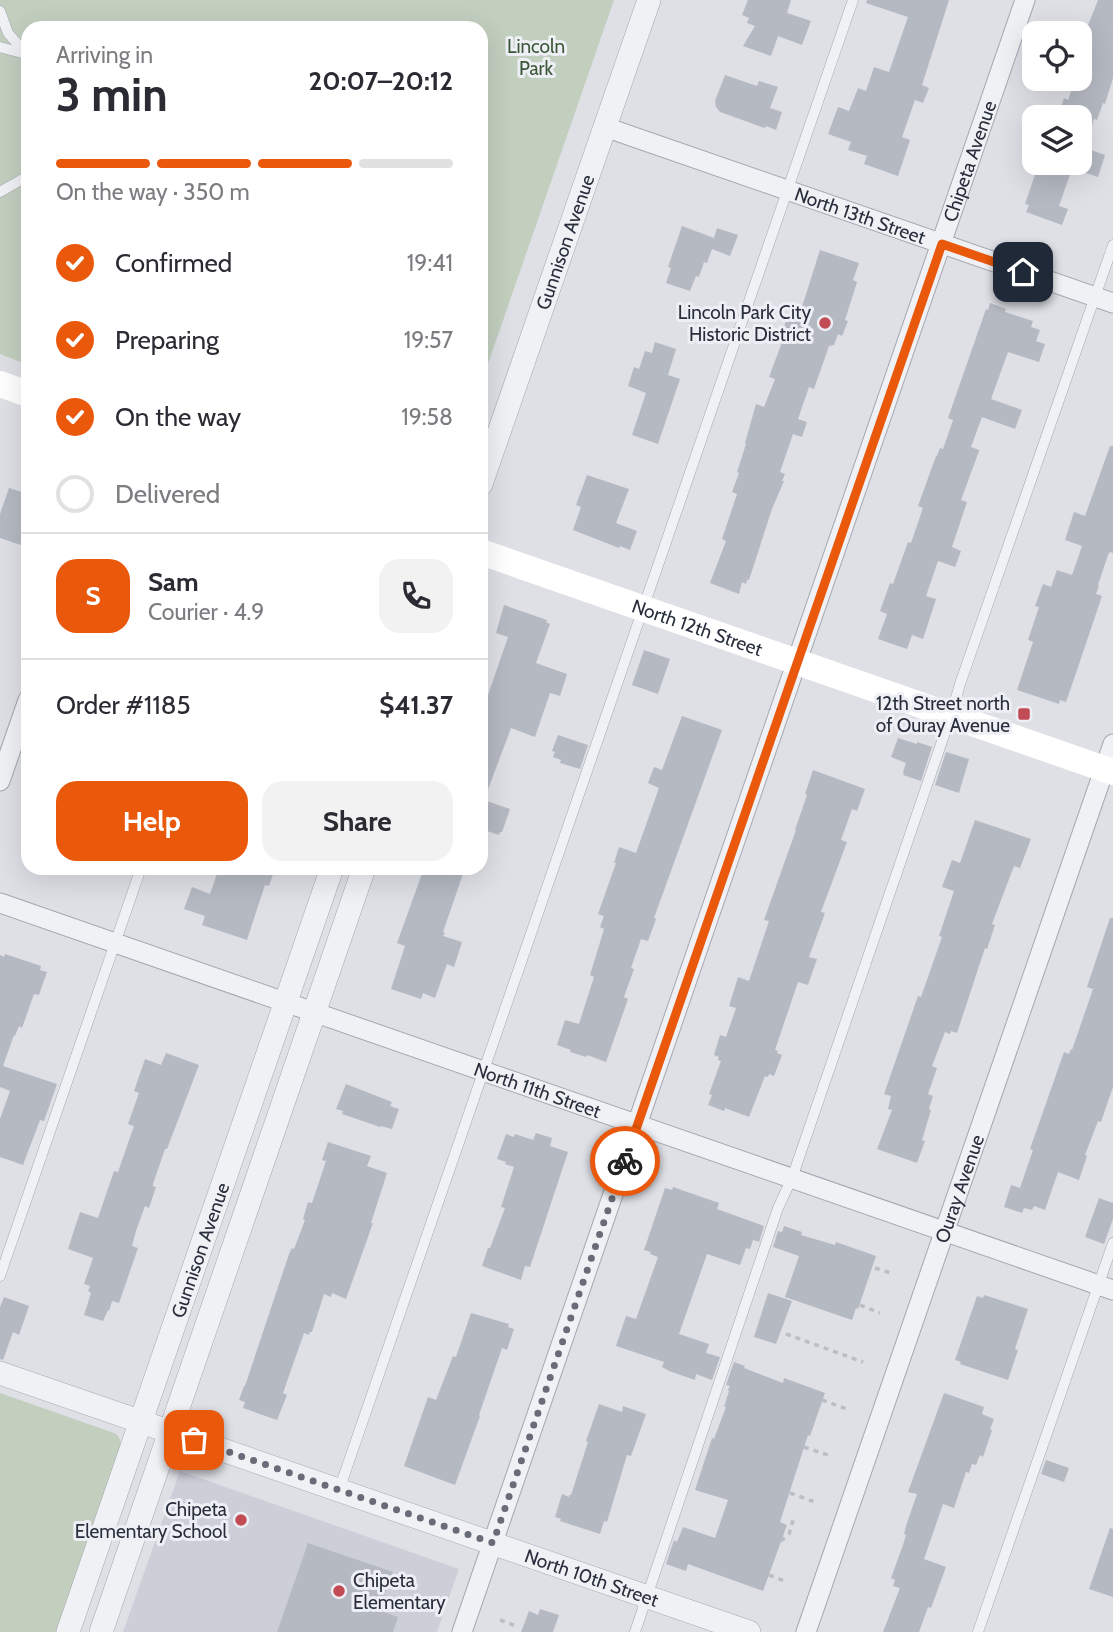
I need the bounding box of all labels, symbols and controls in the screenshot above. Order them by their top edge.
map controls [1022,21,1092,175]
button: locate [1022,21,1092,91]
park label: Lincoln Park [507,35,565,80]
text: Arriving in [56,41,153,69]
text: 20:07–20:12 [309,65,453,97]
text: 3 min [56,67,168,123]
street label: Chipeta Avenue [938,97,1001,225]
button: layers [1022,105,1092,175]
street label: Gunnison Avenue [531,171,599,313]
text: On the way · 350 m [56,178,250,206]
street label: North 13th Street [792,182,929,249]
pin [993,242,1053,302]
icon: check [56,244,94,282]
text: Confirmed [115,247,232,279]
text: 19:41 [407,249,453,277]
icon: home [1004,253,1042,291]
place label: Lincoln Park City Historic District [678,301,812,346]
marker: Lincoln Park City Historic District [817,315,833,331]
icon: check [56,321,94,359]
text: Preparing [115,324,219,356]
text: 19:57 [404,326,453,354]
icon: check [56,398,94,436]
text: On the way [115,401,241,433]
text: 19:58 [401,403,453,431]
text: Delivered [115,478,220,510]
button: phone [379,559,453,633]
text: Sam [148,566,199,598]
text: S [85,580,101,612]
street label: North 12th Street [629,594,766,661]
text: Courier · 4.9 [148,598,264,626]
text: Order #1185 [56,689,191,721]
text: $41.37 [379,689,453,721]
place label: 12th Street north of Ouray Avenue [876,692,1010,737]
marker: 12th Street north of Ouray Avenue [1016,706,1032,722]
button: Help [56,781,248,861]
button: Share [262,781,453,861]
street label: North 11th Street [471,1057,605,1123]
courier [590,1126,660,1196]
street label: Ouray Avenue [930,1131,989,1246]
icon: bike [606,1142,644,1180]
street label: Gunnison Avenue [166,1179,234,1321]
pin [164,1410,224,1470]
icon: bag [175,1421,213,1459]
place label: Chipeta Elementary School [75,1498,228,1543]
marker: Chipeta Elementary School [233,1512,249,1528]
street label: North 10th Street [522,1544,662,1612]
place label: Chipeta Elementary [353,1569,446,1614]
marker: Chipeta Elementary [331,1583,347,1599]

